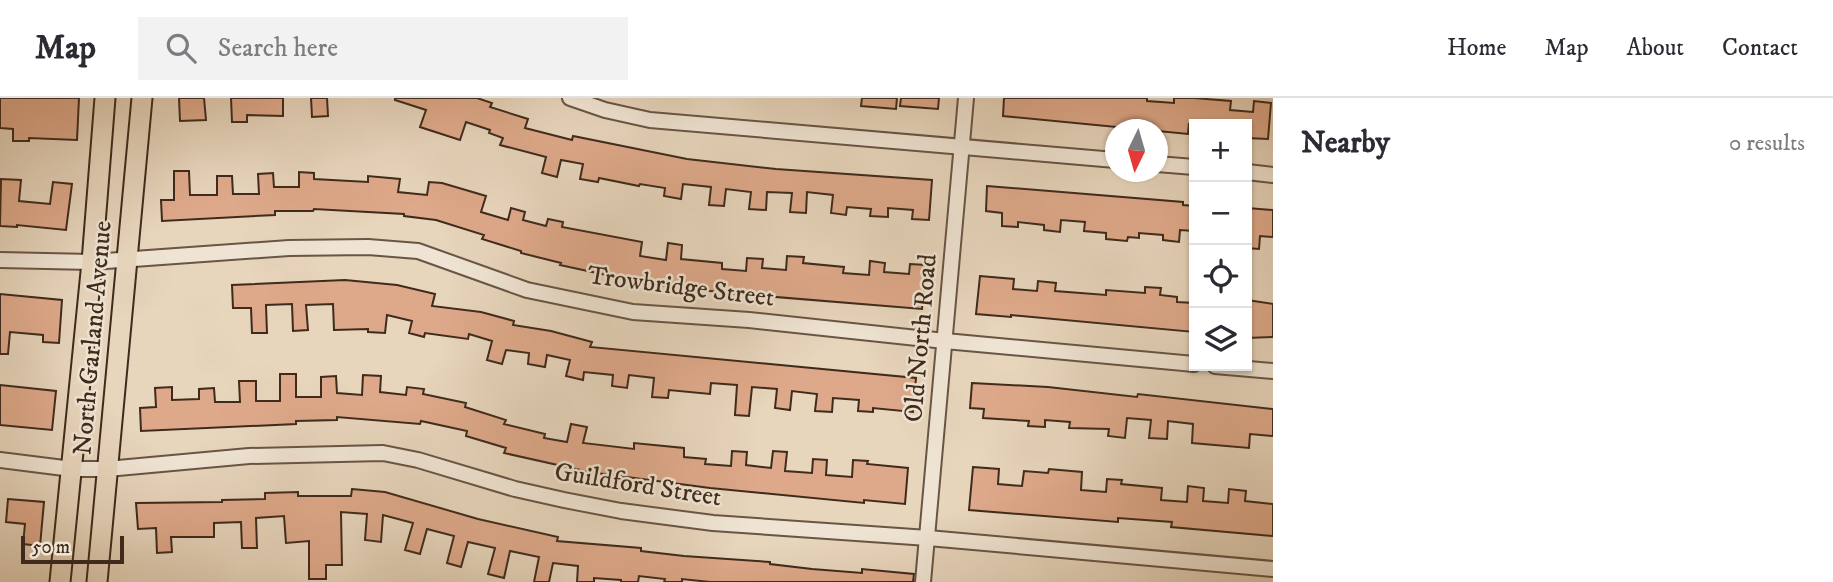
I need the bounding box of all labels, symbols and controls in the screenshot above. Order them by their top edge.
search box [138,17,628,80]
text: Map [35,28,96,69]
icon: search [162,29,200,67]
text: Search here [218,32,338,65]
text: Home [1447,33,1506,63]
text: Map [1544,33,1589,63]
text: About [1627,33,1684,63]
text: Contact [1722,33,1798,63]
north arrow [1105,119,1168,182]
map controls [1189,119,1252,371]
button: + [1189,119,1252,182]
text: Nearby [1301,125,1390,162]
text: 0 results [1729,129,1805,158]
button: − [1189,182,1252,245]
street label: North Garland Avenue [66,219,120,457]
button: locate [1189,245,1252,308]
street label: Old North Road [897,252,945,424]
street label: Trowbridge Street [586,259,776,315]
button: layers [1189,308,1252,371]
street label: Guildford Street [552,456,724,514]
scale bar [21,533,124,565]
text: 50 m [32,536,70,559]

